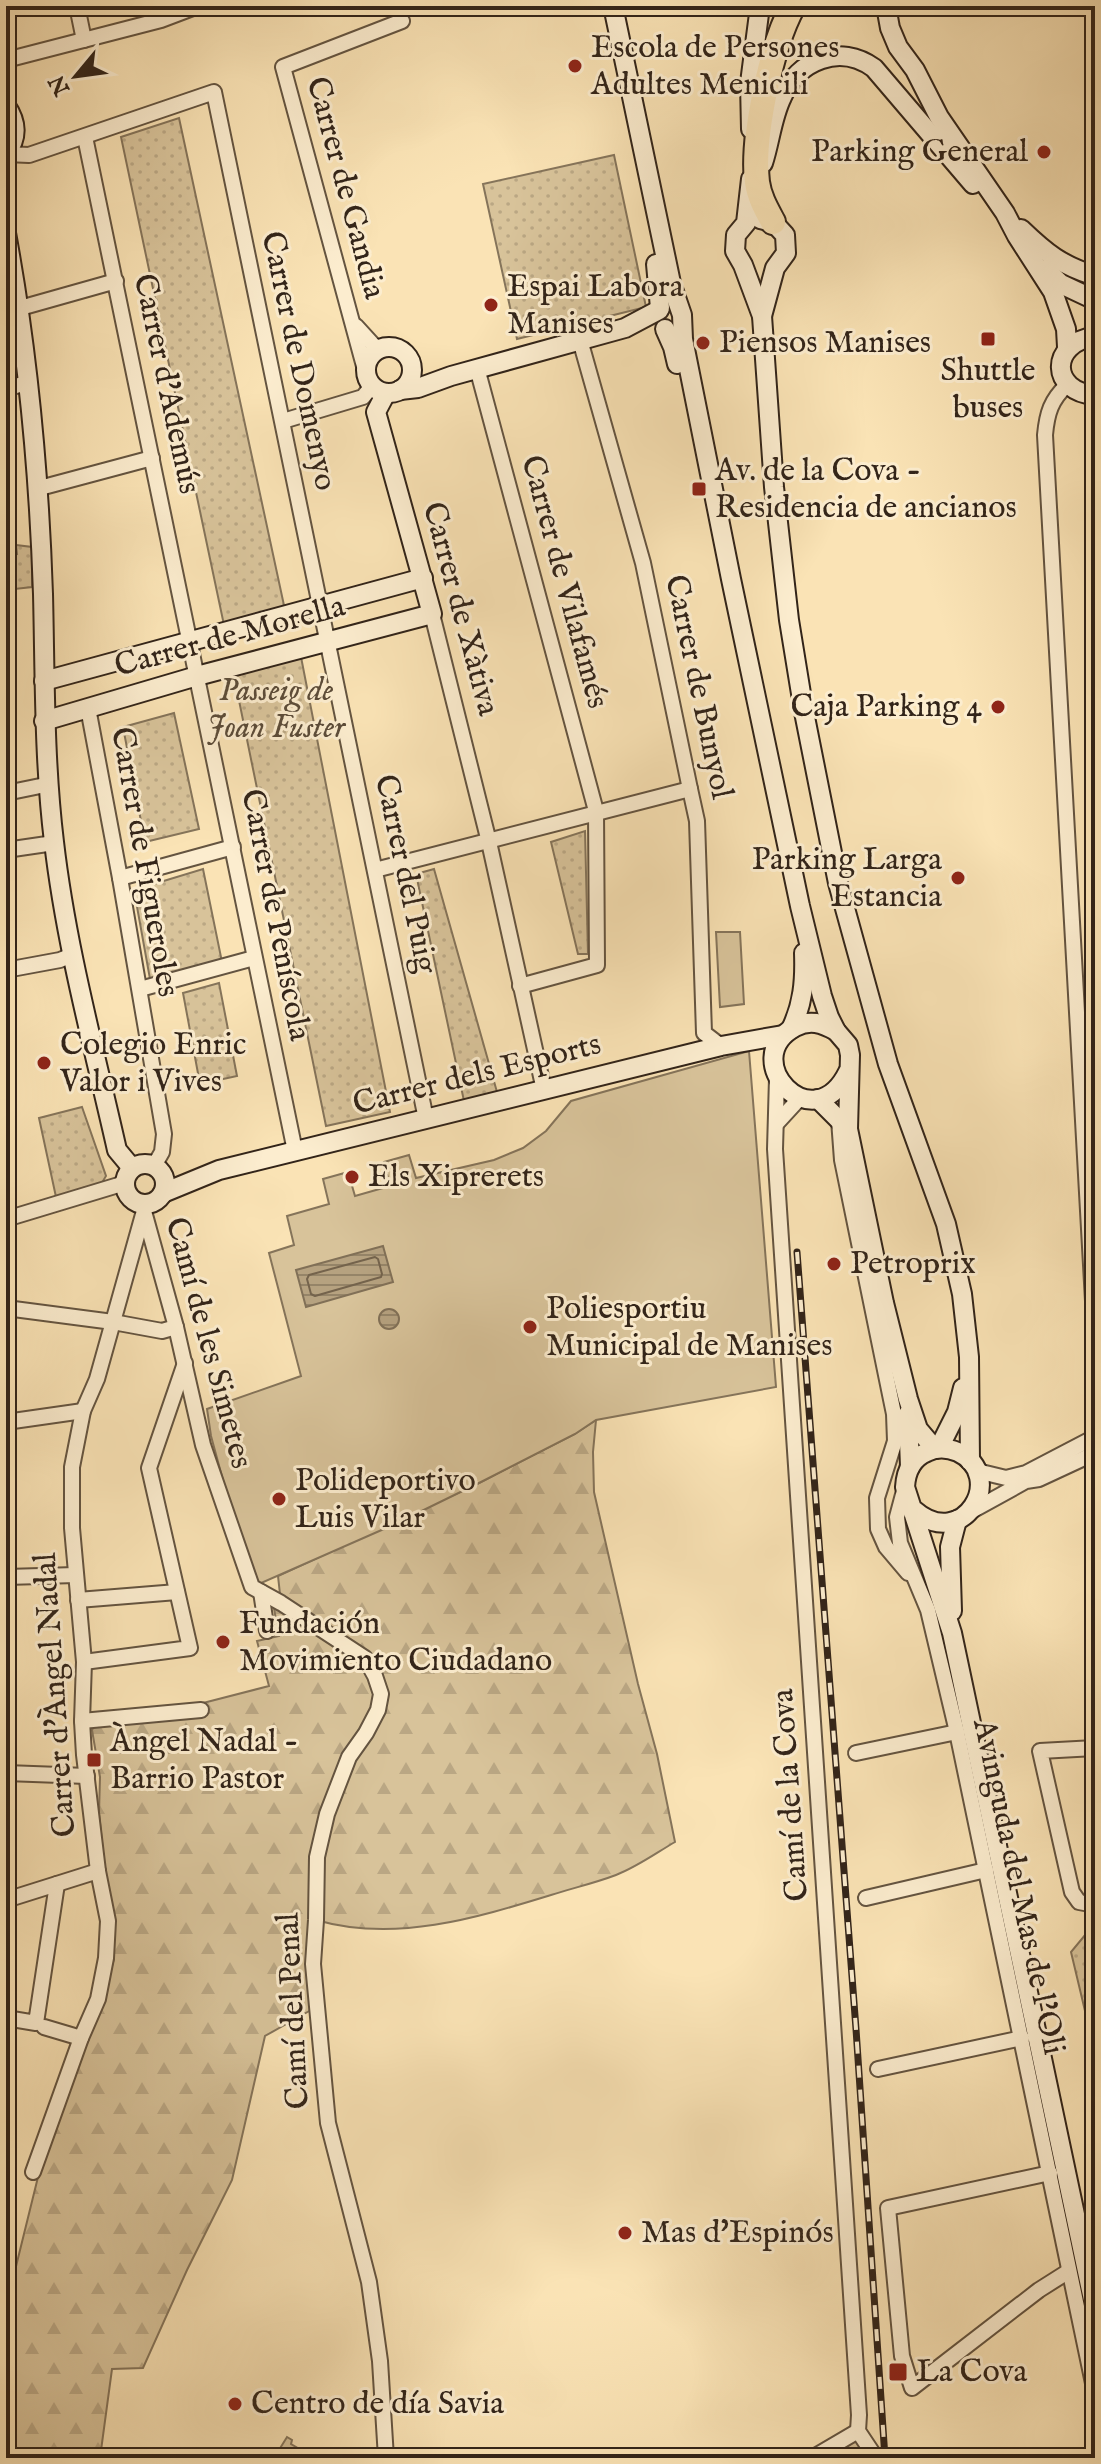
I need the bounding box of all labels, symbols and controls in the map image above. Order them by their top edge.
place label: Escola de Persones Adultes Menicili [590,28,839,106]
north arrow [36,36,116,116]
marker: Escola de Persones Adultes Menicili [566,57,584,75]
text: N [43,70,78,101]
street label: Carrer de Gandia [296,73,394,304]
place label: Parking General [811,132,1028,173]
marker: Parking General [1035,143,1053,161]
street label: Carrer de Domenyo [251,228,345,494]
place label: Espai Labora Manises [507,267,684,345]
street label: Carrer d'Ademús [123,270,209,498]
marker: Espai Labora Manises [482,296,500,314]
place label: Piensos Manises [719,323,931,364]
marker: Shuttle buses [979,330,997,348]
marker: Piensos Manises [694,334,712,352]
place label: Shuttle buses [940,351,1036,429]
street label: Carrer de Vilafamés [510,451,618,713]
place label: Av. de la Cova - Residencia de ancianos [714,451,1017,529]
marker: Av. de la Cova - Residencia de ancianos [690,480,708,498]
street label: Carrer de Xàtiva [412,498,508,720]
street label: Carrer de Bunyol [654,571,742,803]
street label: Carrer de Morella [110,586,350,687]
park label: Passeig de Joan Fuster [207,671,347,749]
place label: Caja Parking 4 [790,687,982,728]
marker: Caja Parking 4 [989,698,1007,716]
street label: Carrer de Figueroles [100,724,188,1000]
street label: Carrer del Puig [364,771,446,978]
street label: Carrer de Peníscola [231,786,320,1044]
place label: Parking Larga Estancia [752,840,942,918]
marker: Parking Larga Estancia [949,869,967,887]
street label: Carrer dels Esports [349,1024,605,1126]
place label: Colegio Enric Valor i Vives [59,1025,246,1103]
marker: Colegio Enric Valor i Vives [35,1054,53,1072]
place label: Els Xiprerets [368,1157,544,1198]
marker: Els Xiprerets [343,1168,361,1186]
street label: Camí de les Simetes [155,1213,261,1473]
place label: Petroprix [850,1244,976,1285]
marker: Petroprix [825,1255,843,1273]
place label: Poliesportiu Municipal de Manises [546,1289,832,1367]
marker: Poliesportiu Municipal de Manises [521,1318,539,1336]
place label: Polideportivo Luis Vilar [295,1461,476,1539]
marker: Polideportivo Luis Vilar [270,1490,288,1508]
street label: Carrer d'Àngel Nadal [25,1551,86,1839]
place label: Fundación Movimiento Ciudadano [239,1604,552,1682]
marker: Fundación Movimiento Ciudadano [214,1633,232,1651]
street label: Camí de la Cova [763,1687,819,1903]
street label: Avinguda del Mas de l'Oli [962,1714,1074,2059]
place label: Àngel Nadal - Barrio Pastor [109,1721,299,1800]
marker: Àngel Nadal - Barrio Pastor [85,1751,103,1769]
street label: Camí del Penal [268,1911,320,2110]
place label: Mas d'Espinós [641,2213,834,2254]
marker: Mas d'Espinós [616,2224,634,2242]
place label: La Cova [916,2352,1027,2393]
marker: La Cova [887,2361,909,2383]
place label: Centro de día Savia [251,2384,504,2425]
marker: Centro de día Savia [226,2395,244,2413]

